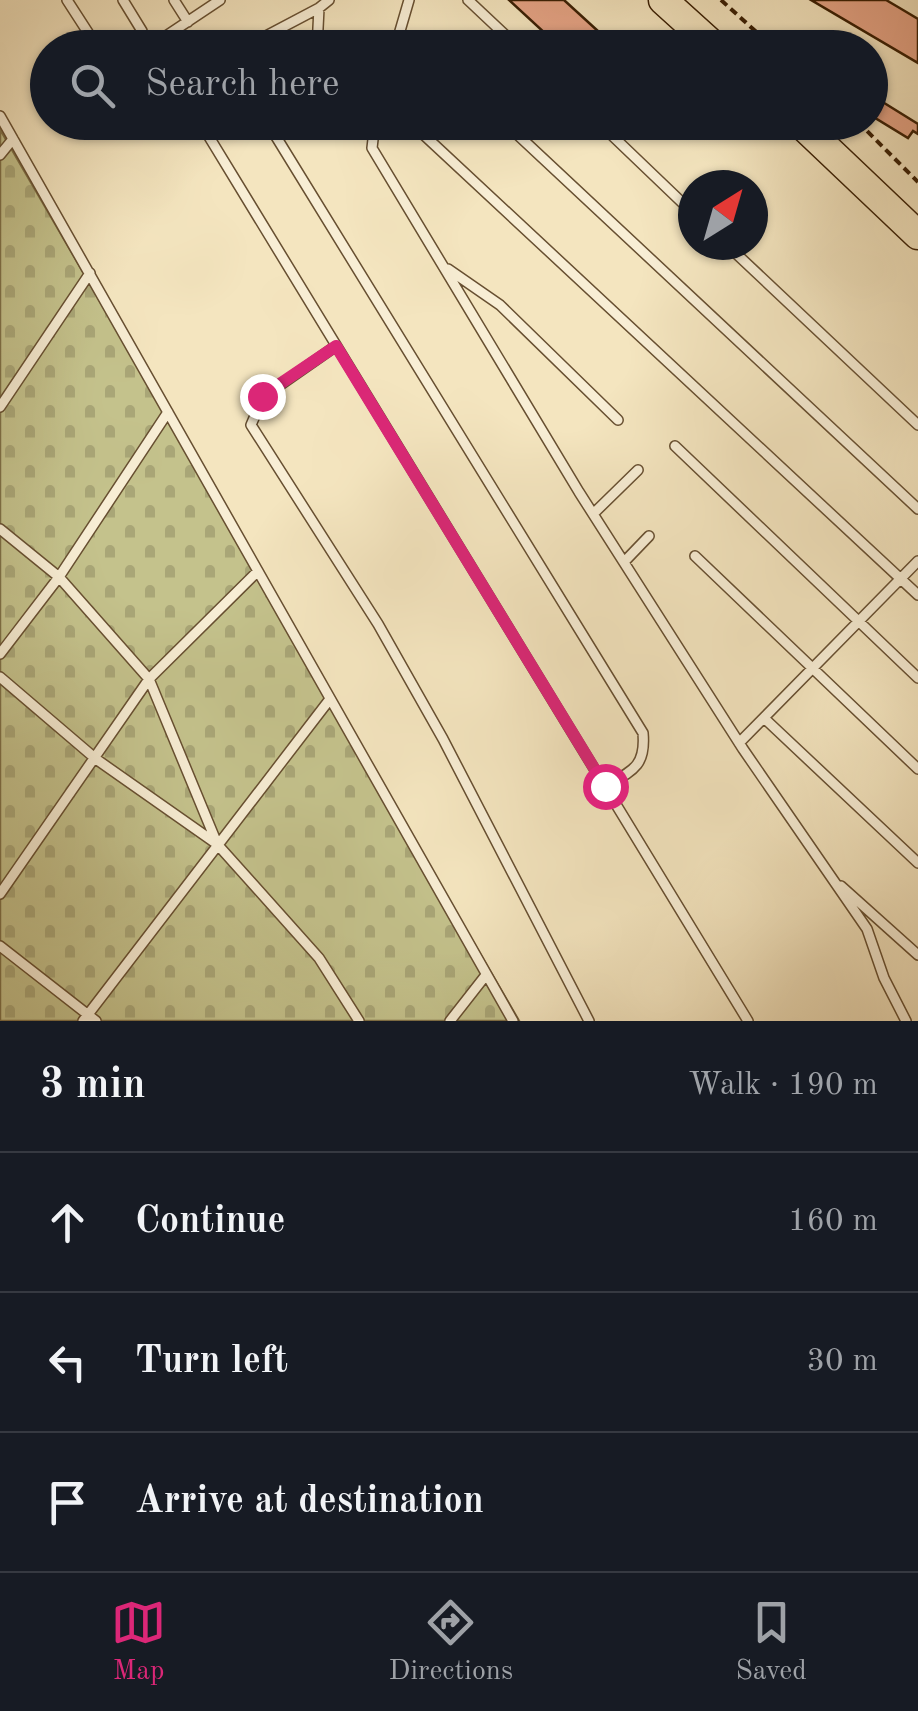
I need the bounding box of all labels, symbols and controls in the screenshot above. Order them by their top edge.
search box [30,30,888,140]
icon: search [65,58,120,113]
text: Search here [145,66,340,104]
north arrow [678,170,768,260]
route end [240,374,286,420]
route start [583,764,629,810]
text: 3 min [40,1065,146,1107]
text: Walk · 190 m [688,1070,878,1102]
icon: ahead [40,1195,95,1250]
text: Continue [135,1203,285,1241]
text: 160 m [788,1206,878,1238]
icon: left [40,1335,95,1390]
text: Turn left [135,1343,288,1381]
text: 30 m [807,1346,878,1378]
icon: arrive [40,1475,95,1530]
text: Arrive at destination [135,1483,484,1521]
tab: Map [111,1595,166,1690]
tab: Directions [389,1595,513,1690]
tab: Saved [735,1595,807,1690]

